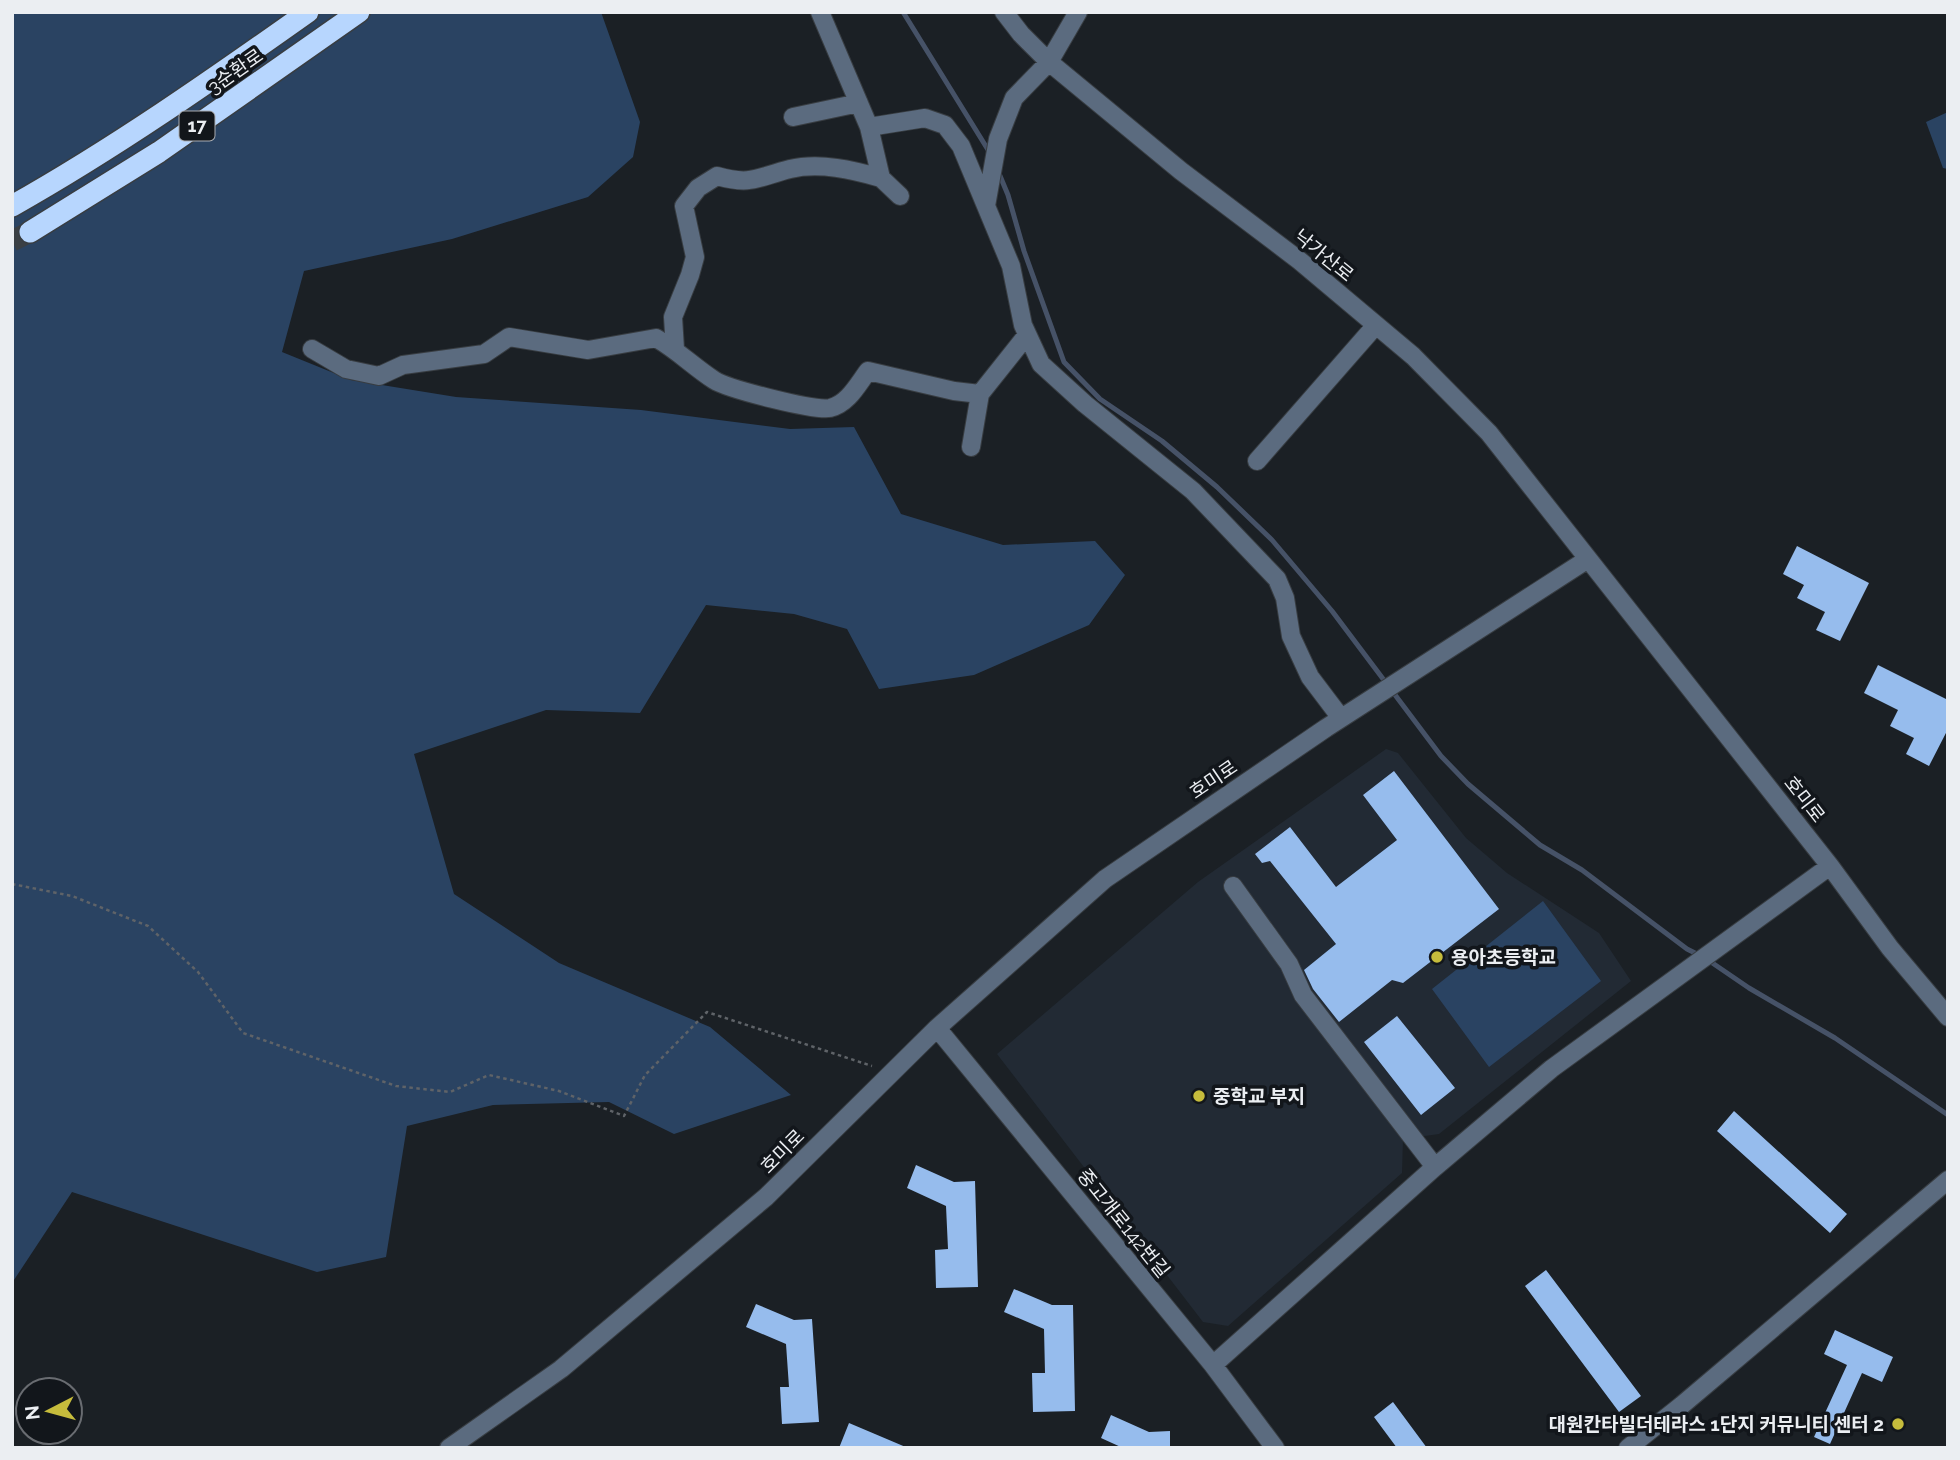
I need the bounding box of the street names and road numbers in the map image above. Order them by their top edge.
street label: 3순환로 [203,44,267,98]
road number: 17 [180,112,214,140]
street label: 낙가산로 [1290,224,1358,286]
street label: 호미로 [1185,755,1241,803]
street label: 호미로 [1780,772,1830,826]
street label: 호미로 [756,1125,808,1177]
street label: 중고개로142번길 [1074,1164,1174,1282]

